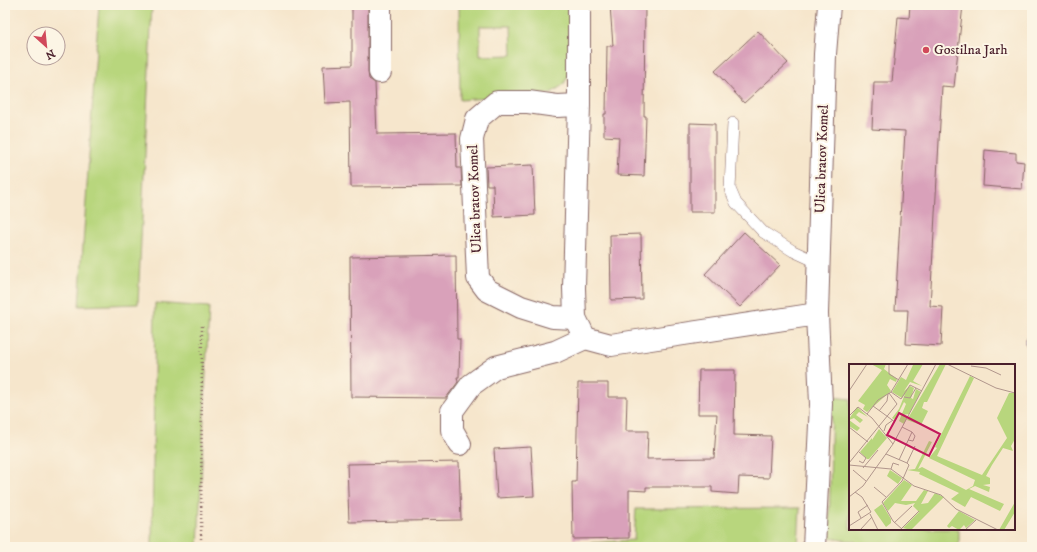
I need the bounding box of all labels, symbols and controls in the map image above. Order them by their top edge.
north arrow [26,26,66,66]
place label: Gostilna Jarh [934,41,1008,59]
marker: Gostilna Jarh [921,45,931,55]
text: N [43,46,57,62]
street label: Ulica bratov Komel [811,104,833,214]
street label: Ulica bratov Komel [464,144,486,254]
inset map [849,364,1015,530]

